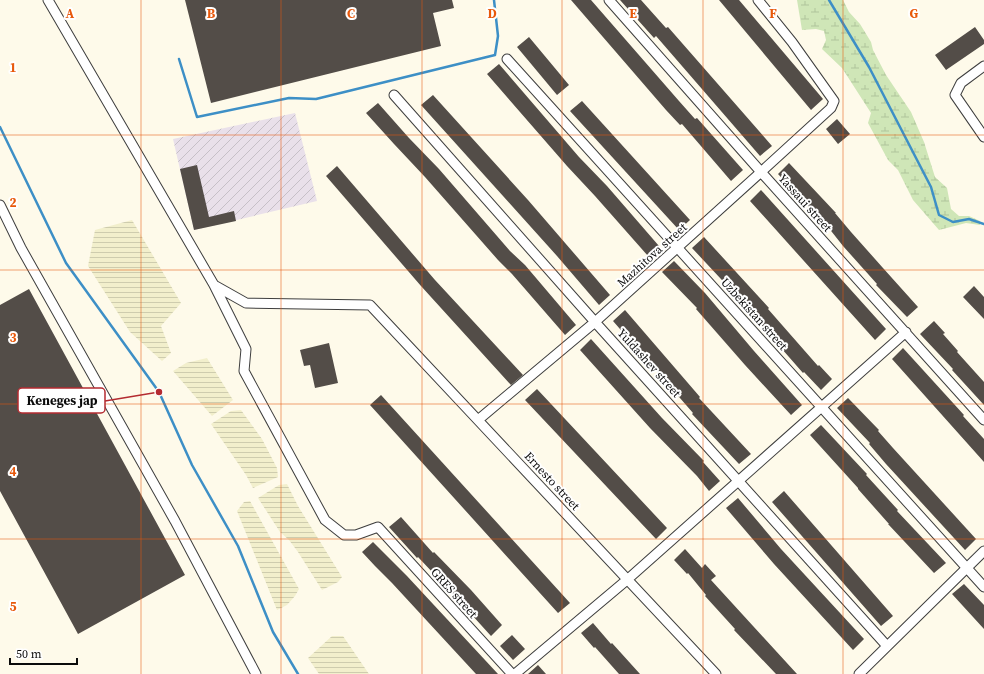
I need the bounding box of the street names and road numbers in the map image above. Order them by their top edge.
street label: Yassaui street [775,171,835,235]
street label: Mazhitova street [614,219,690,291]
street label: Uzbekistan street [717,274,791,354]
street label: Yuldashev street [614,325,684,401]
street label: Ernesto street [521,448,583,514]
street label: GRES street [427,565,481,622]

